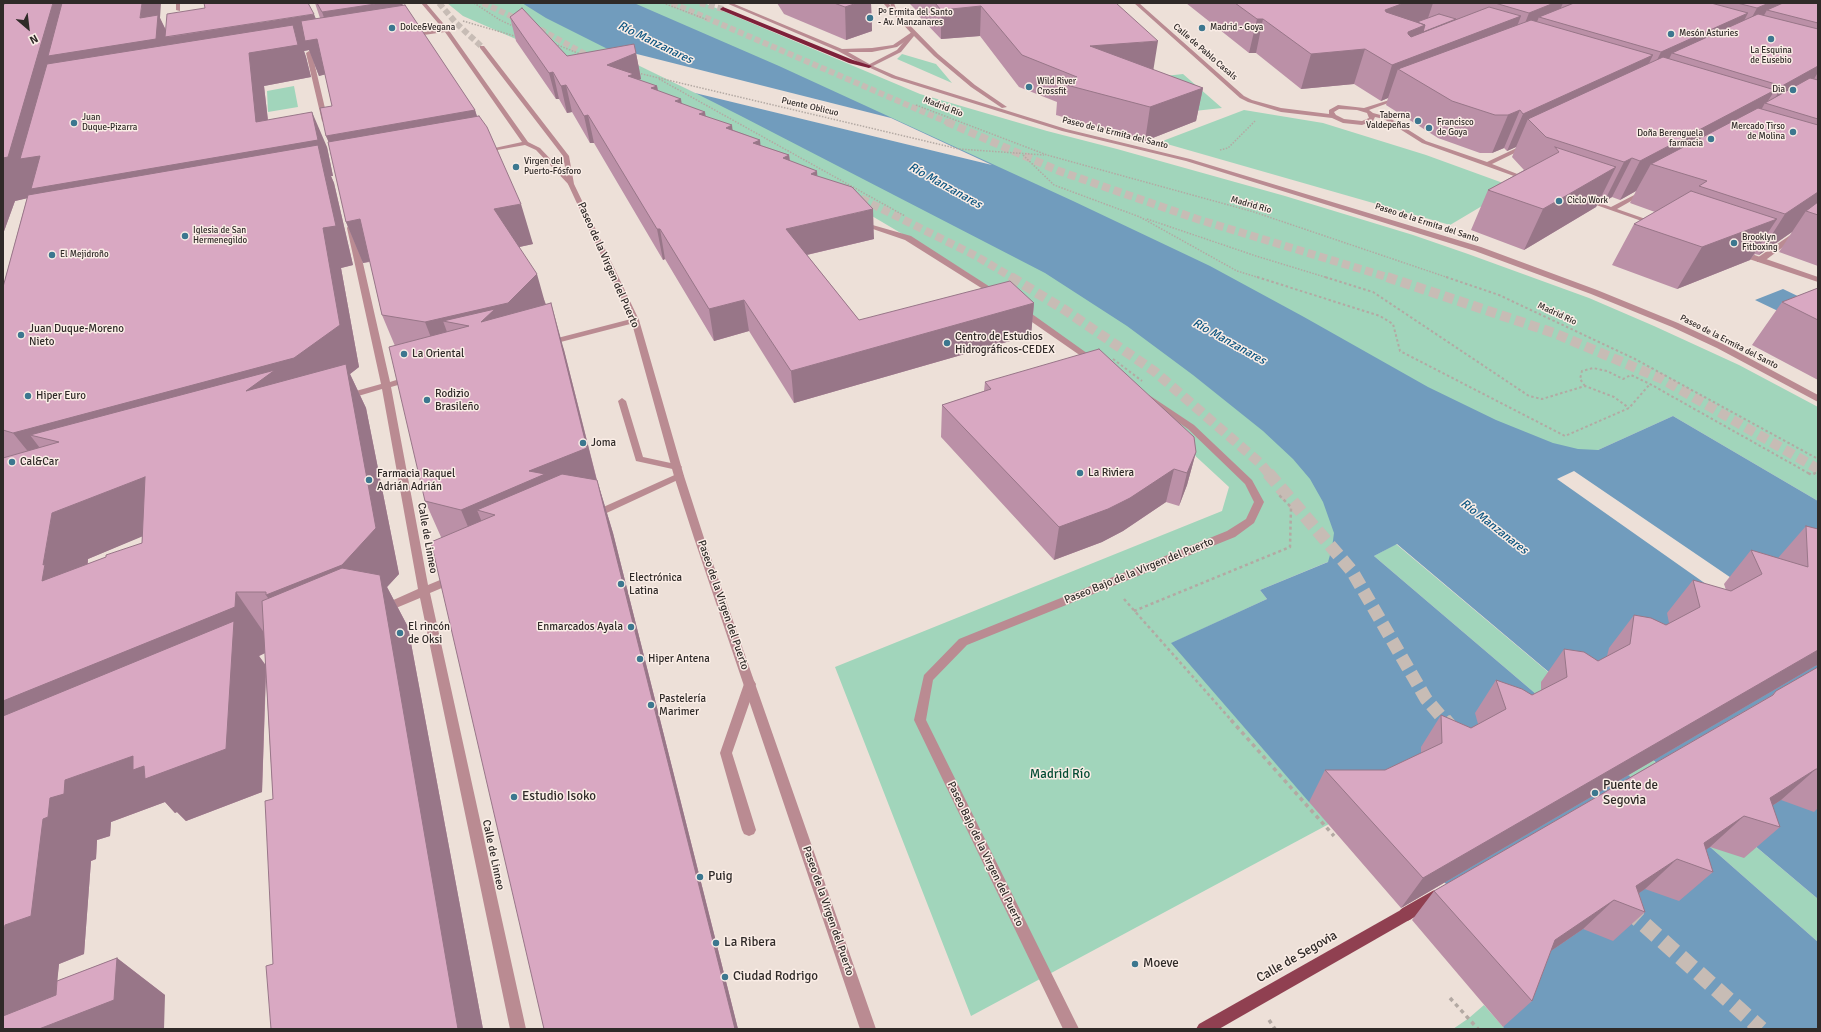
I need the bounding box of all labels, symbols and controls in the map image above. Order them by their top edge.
north arrow [8,8,48,48]
place label: Pº Ermita del Santo - Av. Manzanares [878,8,953,29]
marker: Pº Ermita del Santo - Av. Manzanares [865,13,875,23]
water label: Río Manzanares [615,19,695,67]
street label: Calle de Pablo Casals [1171,21,1239,83]
marker: Dolce&Vegana [387,23,397,33]
place label: Dolce&Vegana [400,23,455,33]
marker: Madrid - Goya [1197,23,1207,33]
place label: Madrid - Goya [1210,23,1263,33]
marker: Mesón Asturies [1666,29,1676,39]
place label: Mesón Asturies [1679,29,1738,39]
text: N [27,32,40,47]
marker: La Esquina de Eusebio [1766,34,1776,44]
place label: La Esquina de Eusebio [1750,46,1792,67]
place label: Wild River Crossfit [1037,77,1076,98]
marker: Wild River Crossfit [1024,82,1034,92]
place label: Dia [1772,85,1785,95]
marker: Dia [1788,85,1798,95]
street label: Madrid Río [922,94,964,120]
street label: Puente Oblicuo [780,95,840,119]
place label: Taberna Valdepeñas [1366,111,1410,132]
place label: Juan Duque-Pizarra [82,113,137,134]
street label: Paseo de la Ermita del Santo [1061,115,1169,151]
marker: Taberna Valdepeñas [1413,116,1423,126]
marker: Juan Duque-Pizarra [69,118,79,128]
place label: Francisco de Goya [1437,118,1474,139]
place label: Mercado Tirso de Molina [1731,122,1785,143]
marker: Francisco de Goya [1424,123,1434,133]
marker: Mercado Tirso de Molina [1788,127,1798,137]
place label: Doña Berenguela farmacia [1637,129,1703,150]
marker: Doña Berenguela farmacia [1706,134,1716,144]
place label: Virgen del Puerto-Fósforo [524,157,581,178]
water label: Río Manzanares [906,160,984,212]
marker: Virgen del Puerto-Fósforo [511,162,521,172]
street label: Madrid Río [1229,194,1273,216]
marker: Ciclo Work [1554,196,1564,206]
place label: Ciclo Work [1567,196,1608,206]
street label: Paseo de la Virgen del Puerto [574,200,642,330]
street label: Paseo de la Ermita del Santo [1374,201,1480,245]
place label: Iglesia de San Hermenegildo [193,226,247,247]
marker: Iglesia de San Hermenegildo [180,231,190,241]
place label: Brooklyn Fitboxing [1742,233,1778,254]
marker: Brooklyn Fitboxing [1729,238,1739,248]
marker: El Mejidroño [47,250,57,260]
place label: El Mejidroño [60,250,109,260]
street label: Madrid Río [1536,300,1578,328]
street label: Paseo de la Ermita del Santo [1678,312,1780,372]
water label: Río Manzanares [1190,316,1268,368]
place label: Juan Duque-Moreno Nieto [29,322,124,348]
marker: Juan Duque-Moreno Nieto [16,330,26,340]
place label: Centro de Estudios Hidrográficos-CEDEX [955,330,1055,356]
marker: Centro de Estudios Hidrográficos-CEDEX [942,338,952,348]
place label: La Oriental [412,347,464,361]
marker: La Oriental [399,349,409,359]
place label: Rodizio Brasileño [435,387,479,413]
place label: Hiper Euro [36,389,86,403]
marker: Hiper Euro [23,391,33,401]
marker: Rodizio Brasileño [422,395,432,405]
place label: Joma [591,436,616,450]
marker: Joma [578,438,588,448]
place label: Cal&Car [20,455,58,469]
marker: Cal&Car [7,457,17,467]
place label: La Riviera [1088,466,1134,480]
place label: Farmacia Raquel Adrián Adrián [377,467,455,493]
marker: La Riviera [1075,468,1085,478]
marker: Farmacia Raquel Adrián Adrián [364,475,374,485]
water label: Río Manzanares [1458,496,1530,558]
street label: Calle de Linneo [414,501,440,575]
street label: Paseo Bajo de la Virgen del Puerto [1062,535,1216,607]
street label: Paseo de la Virgen del Puerto [695,538,751,672]
place label: Electrónica Latina [629,571,682,597]
marker: Electrónica Latina [616,579,626,589]
place label: El rincón de Oksi [408,620,450,646]
place label: Enmarcados Ayala [537,620,623,634]
marker: Enmarcados Ayala [626,622,636,632]
marker: El rincón de Oksi [395,628,405,638]
place label: Hiper Antena [648,652,710,666]
marker: Hiper Antena [635,654,645,664]
place label: Pastelería Marimer [659,692,706,718]
marker: Pastelería Marimer [646,700,656,710]
park label: Madrid Río [1030,767,1090,783]
place label: Puente de Segovia [1603,778,1658,809]
street label: Paseo Bajo de la Virgen del Puerto [944,779,1026,929]
marker: Puente de Segovia [1590,788,1600,798]
place label: Estudio Isoko [522,789,596,805]
marker: Estudio Isoko [509,792,519,802]
street label: Calle de Linneo [479,819,507,891]
street label: Paseo de la Virgen del Puerto [800,844,856,978]
place label: Puig [708,869,733,885]
marker: Puig [695,872,705,882]
street label: Calle de Segovia [1254,928,1340,986]
place label: La Ribera [724,935,776,951]
marker: La Ribera [711,938,721,948]
place label: Moeve [1143,956,1179,972]
marker: Moeve [1130,959,1140,969]
place label: Ciudad Rodrigo [733,969,818,985]
marker: Ciudad Rodrigo [720,972,730,982]

